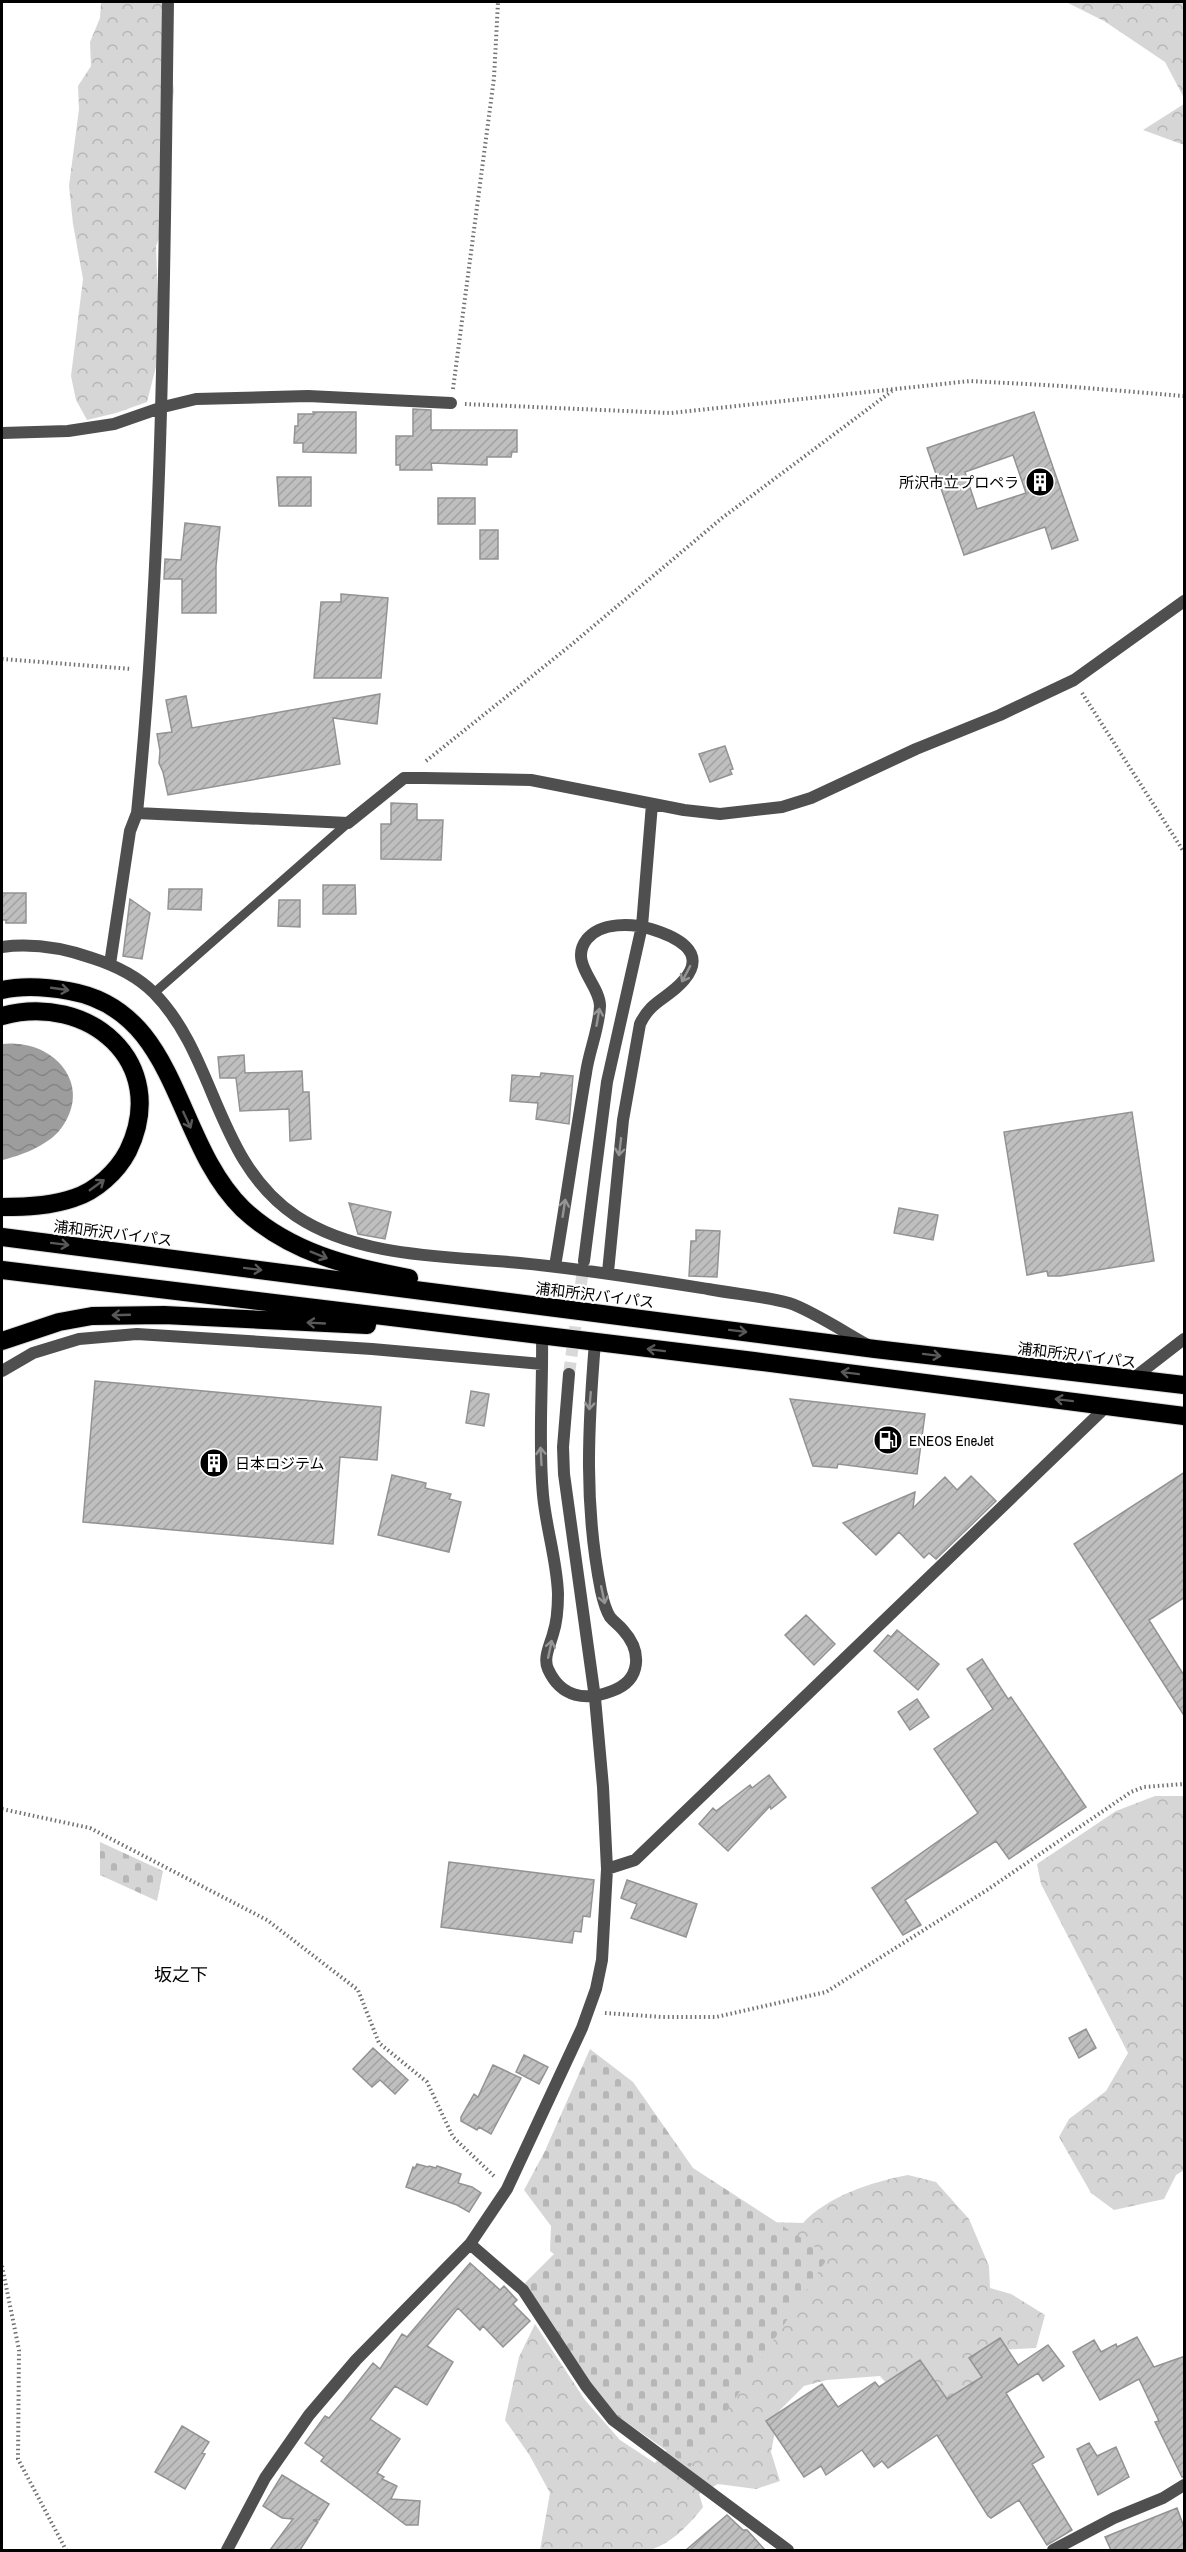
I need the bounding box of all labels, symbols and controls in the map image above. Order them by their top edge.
building icon: 所沢市立プロペラ [1024,466,1056,498]
place label: 所沢市立プロペラ [899,472,1019,493]
one-way arrow [680,965,692,982]
one-way arrow [49,984,69,995]
one-way arrow [593,1007,604,1027]
one-way arrow [182,1110,194,1128]
one-way arrow [614,1137,625,1157]
one-way arrow [89,1179,105,1191]
one-way arrow [559,1199,570,1219]
street label: 浦和所沢バイパス [52,1215,174,1251]
one-way arrow [49,1239,69,1250]
one-way arrow [309,1250,328,1261]
one-way arrow [243,1264,262,1275]
street label: 浦和所沢バイパス [534,1277,656,1313]
one-way arrow [112,1309,132,1320]
one-way arrow [307,1317,326,1328]
one-way arrow [728,1326,747,1337]
street label: 浦和所沢バイパス [1016,1337,1138,1373]
one-way arrow [647,1344,667,1355]
one-way arrow [921,1350,941,1361]
one-way arrow [840,1367,860,1378]
one-way arrow [584,1390,595,1410]
one-way arrow [1055,1395,1074,1406]
fuel station icon: ENEOS EneJet [872,1424,904,1456]
place label: ENEOS EneJet [909,1430,994,1451]
building icon: 日本ロジテム [198,1447,230,1479]
one-way arrow [535,1447,546,1466]
place label: 日本ロジテム [235,1453,325,1474]
one-way arrow [597,1585,609,1604]
one-way arrow [544,1640,556,1659]
district label: 坂之下 [154,1962,208,1987]

